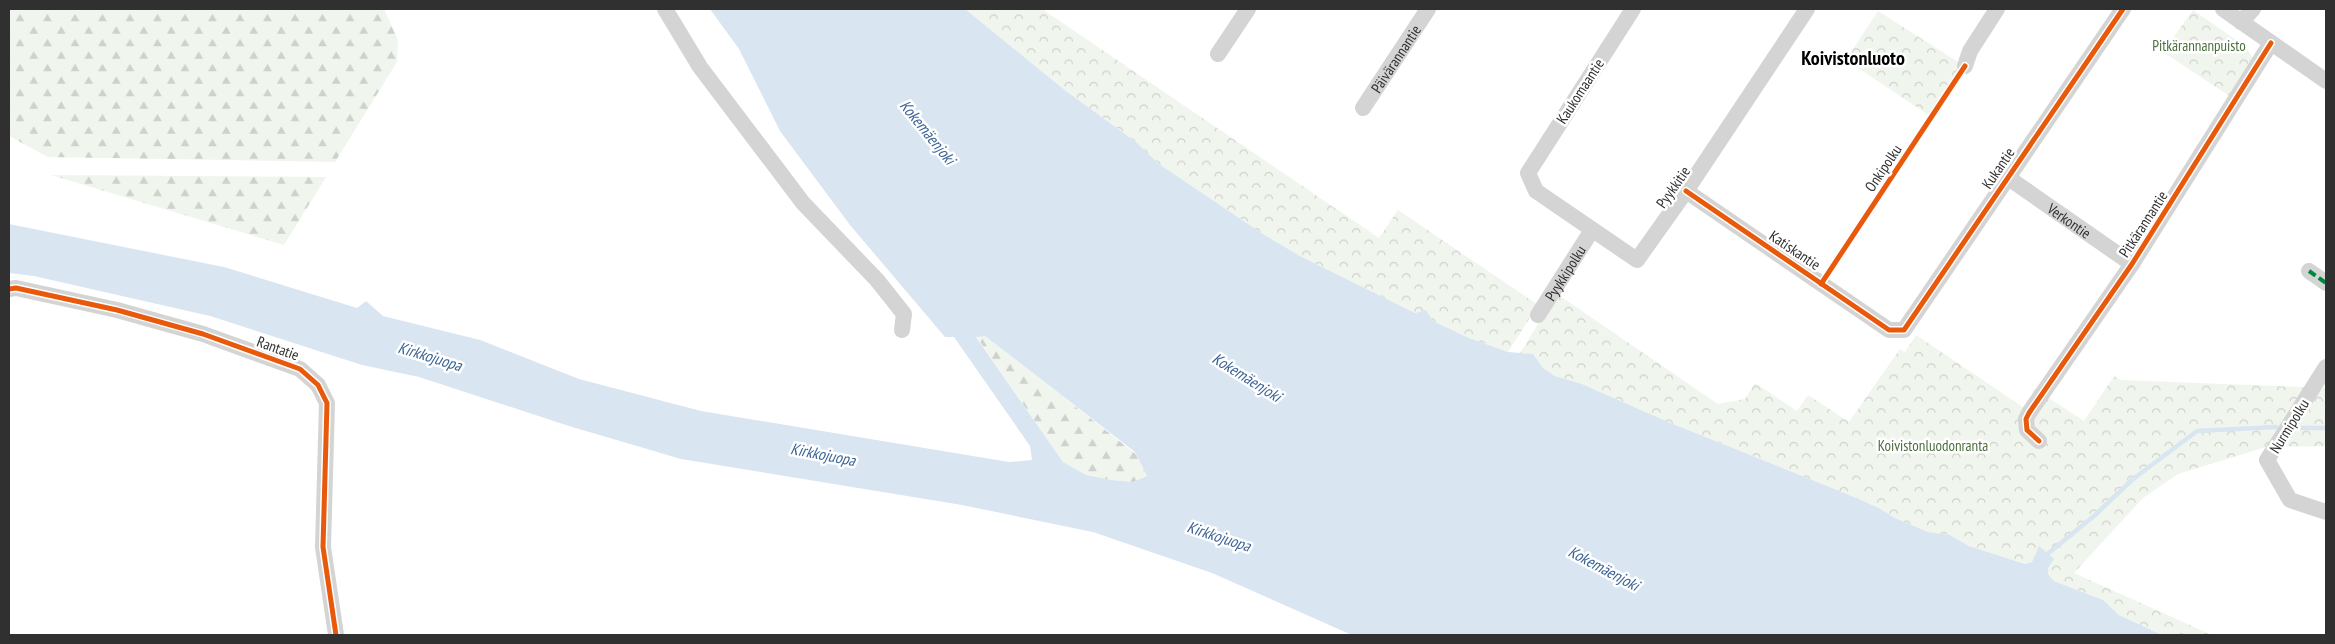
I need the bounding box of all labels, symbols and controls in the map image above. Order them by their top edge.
street label: Päivärannantie [1366,21,1425,96]
park label: Pitkärannanpuisto [2152,36,2246,55]
district label: Koivistonluoto [1801,45,1905,71]
street label: Kaukomaantie [1552,55,1608,127]
water label: Kokemäenjoki [896,96,962,170]
street label: Onkipolku [1860,141,1906,195]
street label: Kukantie [1977,144,2019,192]
street label: Pyykkitie [1652,162,1694,212]
street label: Pitkärannantie [2114,187,2172,261]
street label: Verkontie [2043,198,2095,242]
street label: Katiskantie [1766,226,1824,274]
street label: Pyykkipolku [1540,242,1589,304]
street label: Rantatie [254,332,302,364]
water label: Kirkkojuopa [396,337,466,376]
water label: Kokemäenjoki [1209,348,1287,407]
street label: Nurmipolku [2265,395,2313,457]
park label: Koivistonluodonranta [1878,436,1988,455]
water label: Kirkkojuopa [789,438,859,470]
water label: Kirkkojuopa [1185,516,1255,556]
water label: Kokemäenjoki [1565,541,1645,596]

